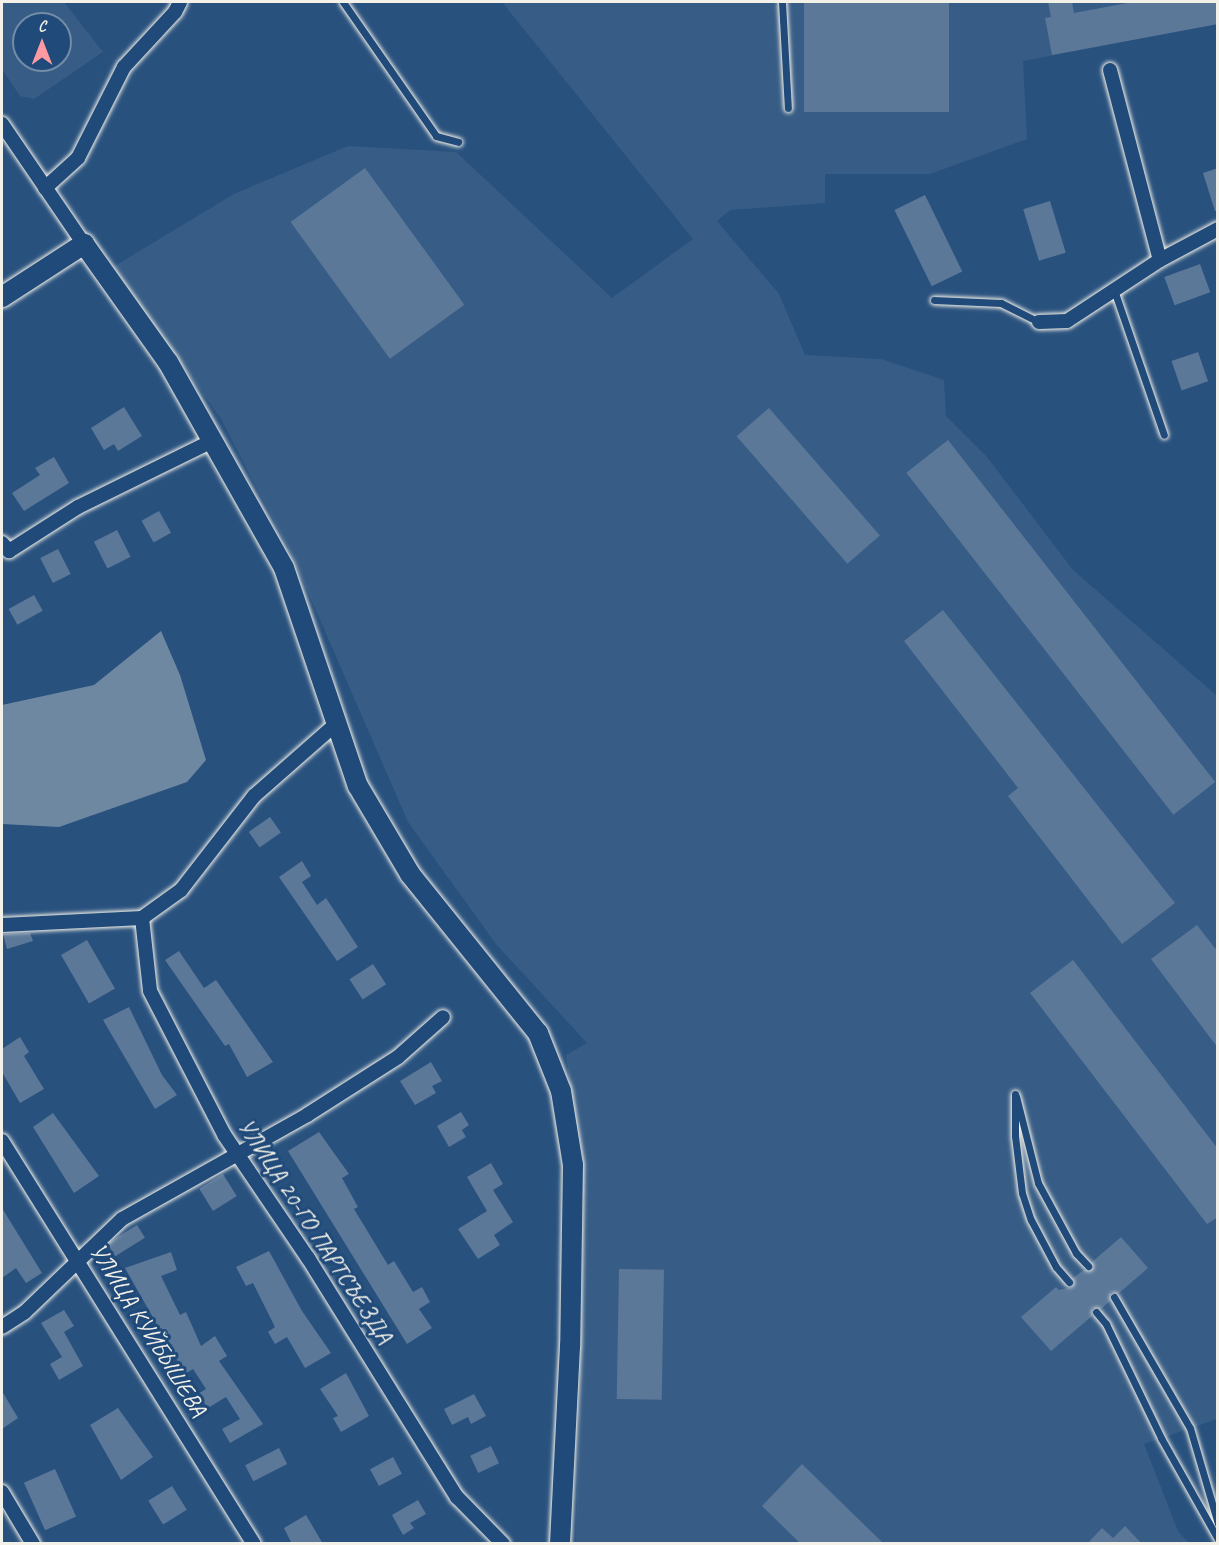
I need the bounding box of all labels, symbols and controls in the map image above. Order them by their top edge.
north arrow [12,12,72,72]
text: С [38,16,46,36]
street label: УЛИЦА 20-ГО ПАРТСЪЕЗДА [231,1113,399,1349]
street label: УЛИЦА КУЙБЫШЕВА [83,1238,213,1422]

